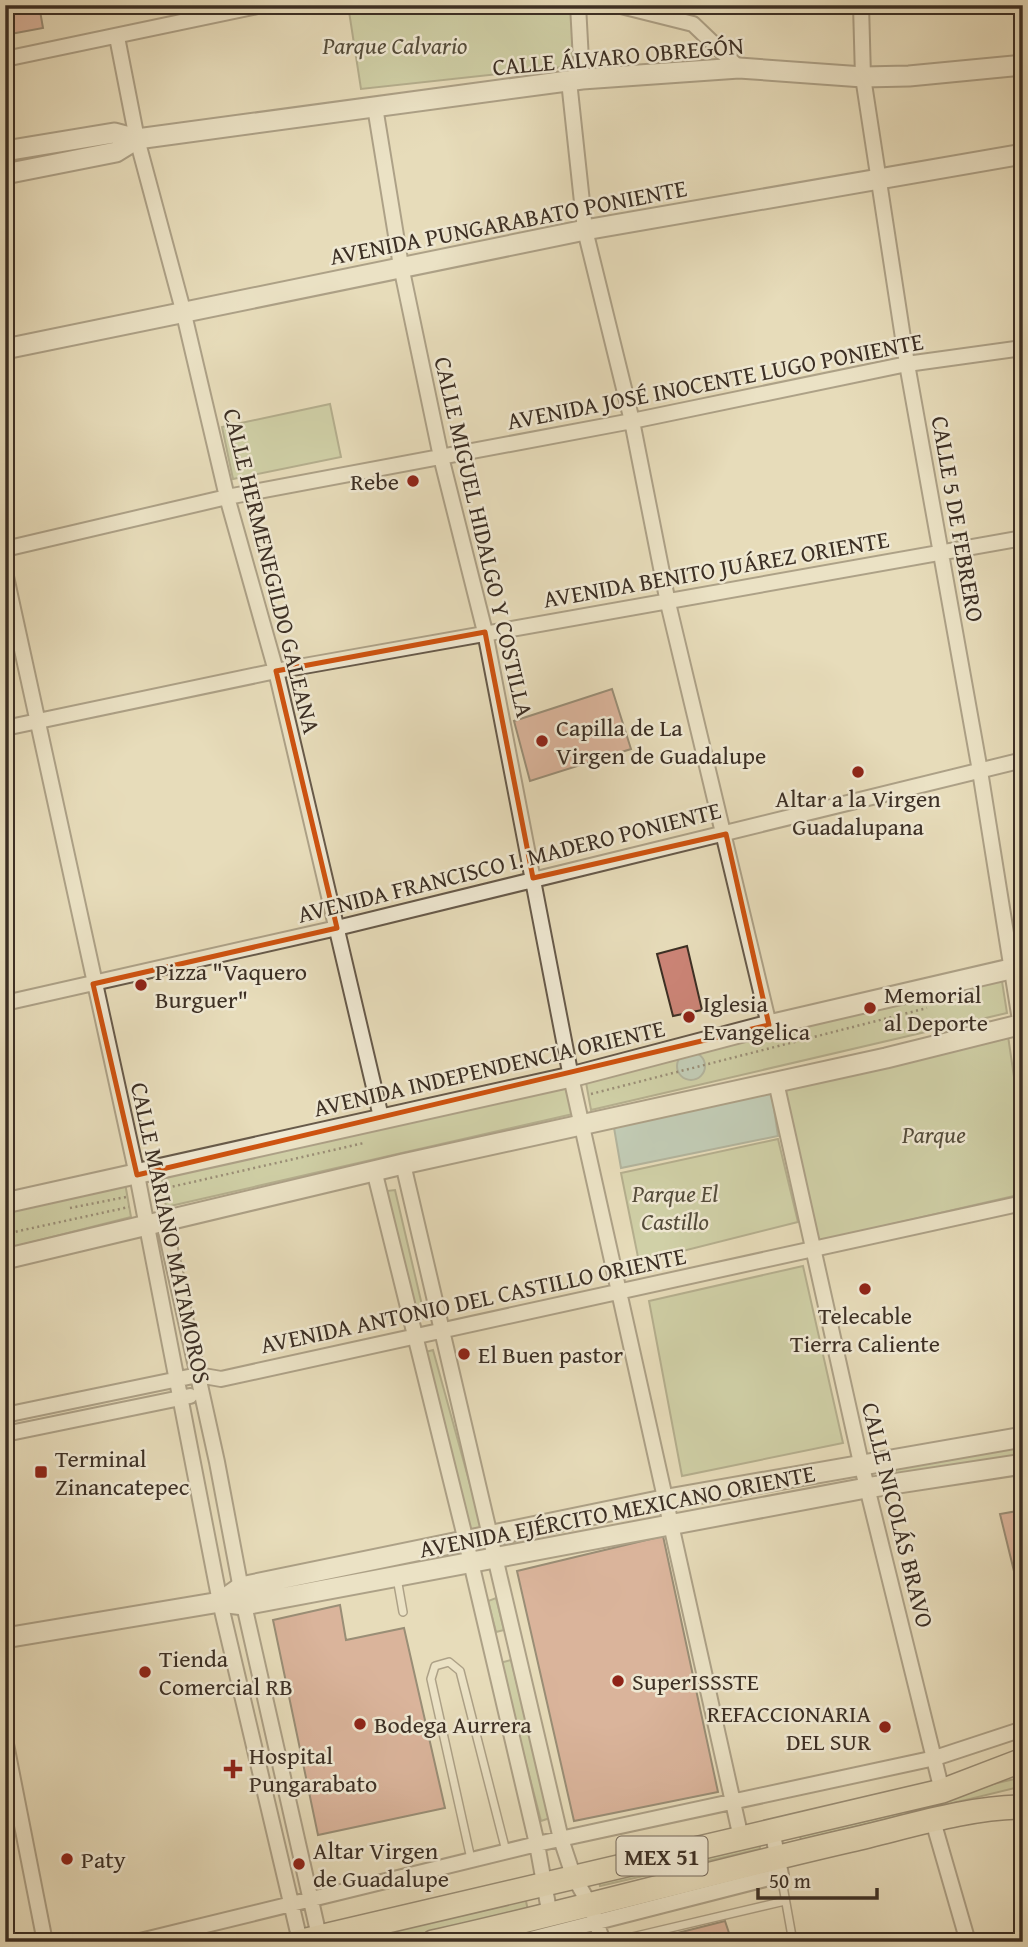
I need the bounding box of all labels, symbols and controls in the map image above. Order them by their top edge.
park label: Parque Calvario [322,28,467,63]
street label: CALLE ÁLVARO OBREGÓN [491,28,745,84]
street label: AVENIDA PUNGARABATO PONIENTE [326,170,690,274]
street label: AVENIDA JOSÉ INOCENTE LUGO PONIENTE [504,323,926,439]
street label: CALLE MIGUEL HIDALGO Y COSTILLA [425,353,543,721]
street label: CALLE HERMENEGILDO GALEANA [215,405,330,738]
street label: CALLE 5 DE FEBRERO [923,413,993,625]
place label: Rebe [350,464,399,499]
marker: Rebe [405,473,421,489]
street label: AVENIDA BENITO JUÁREZ ORIENTE [540,521,892,617]
place label: Capilla de La Virgen de Guadalupe [556,710,766,773]
marker: Capilla de La Virgen de Guadalupe [534,733,550,749]
marker: Altar a la Virgen Guadalupana [850,764,866,780]
place label: Altar a la Virgen Guadalupana [775,781,941,844]
street label: AVENIDA FRANCISCO I. MADERO PONIENTE [294,792,724,932]
place label: Pizza "Vaquero Burguer" [155,954,307,1017]
marker: Pizza "Vaquero Burguer" [133,977,149,993]
place label: Memorial al Deporte [884,977,988,1040]
place label: Iglesia Evangelica [703,986,811,1049]
marker: Memorial al Deporte [862,1000,878,1016]
marker: Iglesia Evangelica [681,1009,697,1025]
street label: AVENIDA INDEPENDENCIA ORIENTE [310,1010,668,1126]
street label: CALLE MARIANO MATAMOROS [122,1079,220,1387]
park label: Parque [901,1117,966,1152]
park label: Parque El Castillo [631,1176,718,1239]
street label: AVENIDA ANTONIO DEL CASTILLO ORIENTE [257,1238,689,1362]
marker: Telecable Tierra Caliente [857,1281,873,1297]
place label: Telecable Tierra Caliente [790,1298,940,1361]
place label: El Buen pastor [478,1337,623,1372]
marker: El Buen pastor [456,1346,472,1362]
street label: CALLE NICOLÁS BRAVO [853,1399,943,1631]
place label: Terminal Zinancatepec [55,1441,190,1504]
street label: AVENIDA EJÉRCITO MEXICANO ORIENTE [416,1455,818,1567]
marker: Terminal Zinancatepec [33,1464,49,1480]
place label: Tienda Comercial RB [159,1641,293,1704]
marker: Tienda Comercial RB [137,1664,153,1680]
place label: SuperISSSTE [632,1664,759,1699]
marker: SuperISSSTE [610,1673,626,1689]
place label: REFACCIONARIA DEL SUR [707,1696,871,1759]
place label: Bodega Aurrera [374,1707,532,1742]
marker: Bodega Aurrera [352,1716,368,1732]
marker: REFACCIONARIA DEL SUR [877,1719,893,1735]
place label: Hospital Pungarabato [249,1738,377,1801]
marker: Hospital Pungarabato [223,1759,243,1779]
place label: Altar Virgen de Guadalupe [313,1833,449,1896]
road number: MEX 51 [616,1837,708,1876]
place label: Paty [81,1842,126,1877]
marker: Paty [59,1851,75,1867]
marker: Altar Virgen de Guadalupe [291,1856,307,1872]
scale bar [758,1856,878,1900]
text: 50 m [769,1865,811,1896]

